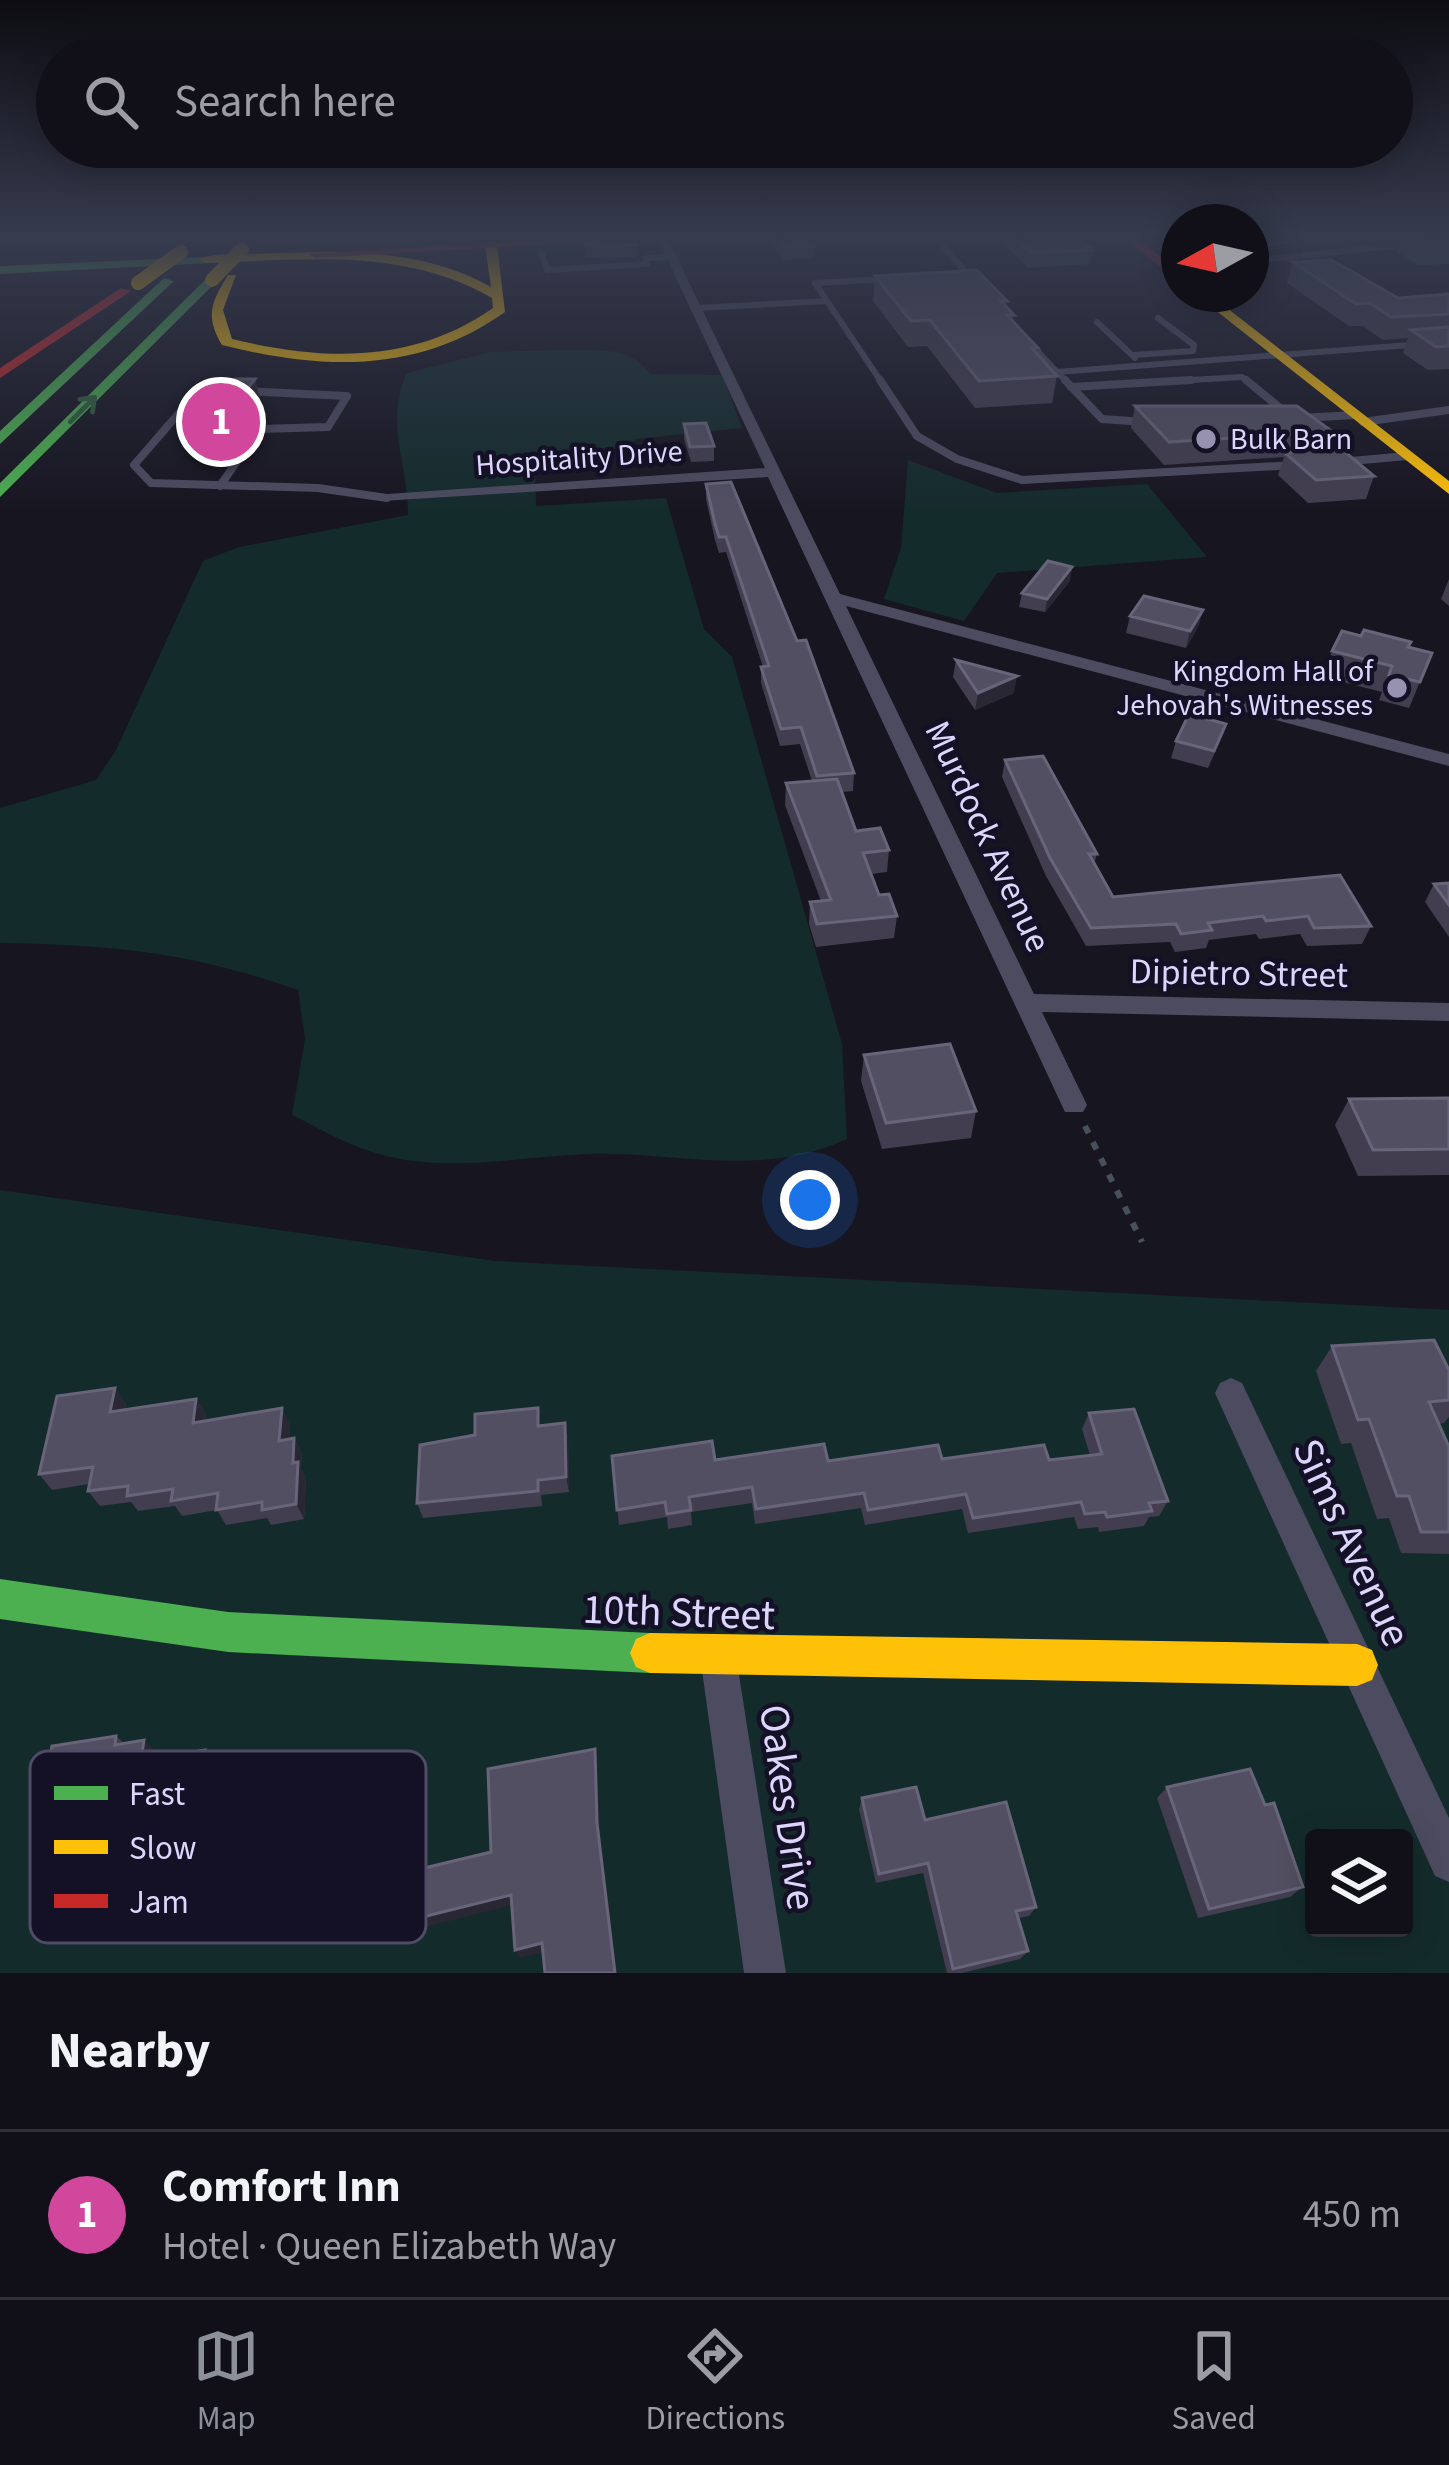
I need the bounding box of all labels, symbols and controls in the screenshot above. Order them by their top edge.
search box [36,36,1413,168]
icon: search [78,69,144,135]
text: Search here [174,70,396,134]
north arrow [1161,204,1269,312]
pin: 1 [182,377,260,467]
one-way arrow [68,395,97,424]
place label: Bulk Barn [1230,418,1352,461]
marker: Bulk Barn [1193,426,1219,452]
street label: Hospitality Drive [474,430,684,487]
place label: Kingdom Hall of Jehovah's Witnesses [1116,650,1374,727]
marker: Kingdom Hall of Jehovah's Witnesses [1384,675,1410,701]
street label: Murdock Avenue [912,713,1064,961]
street label: Dipietro Street [1129,946,1349,1001]
your location [780,1170,840,1230]
street label: Sims Avenue [1277,1429,1426,1657]
street label: 10th Street [582,1580,776,1646]
street label: Oakes Drive [743,1701,831,1914]
legend [30,1751,426,1943]
text: Fast [129,1771,185,1818]
text: Slow [129,1825,197,1872]
map controls [1305,1829,1413,1937]
button: layers [1305,1829,1413,1937]
text: Jam [129,1879,189,1926]
text: Nearby [48,2015,210,2087]
text: Comfort Inn [162,2155,401,2219]
text: 1 [77,2187,97,2243]
text: 450 m [1303,2187,1401,2243]
text: Hotel · Queen Elizabeth Way [162,2219,616,2275]
tab: Map [193,2323,259,2442]
tab: Directions [646,2323,785,2442]
tab: Saved [1172,2323,1256,2442]

